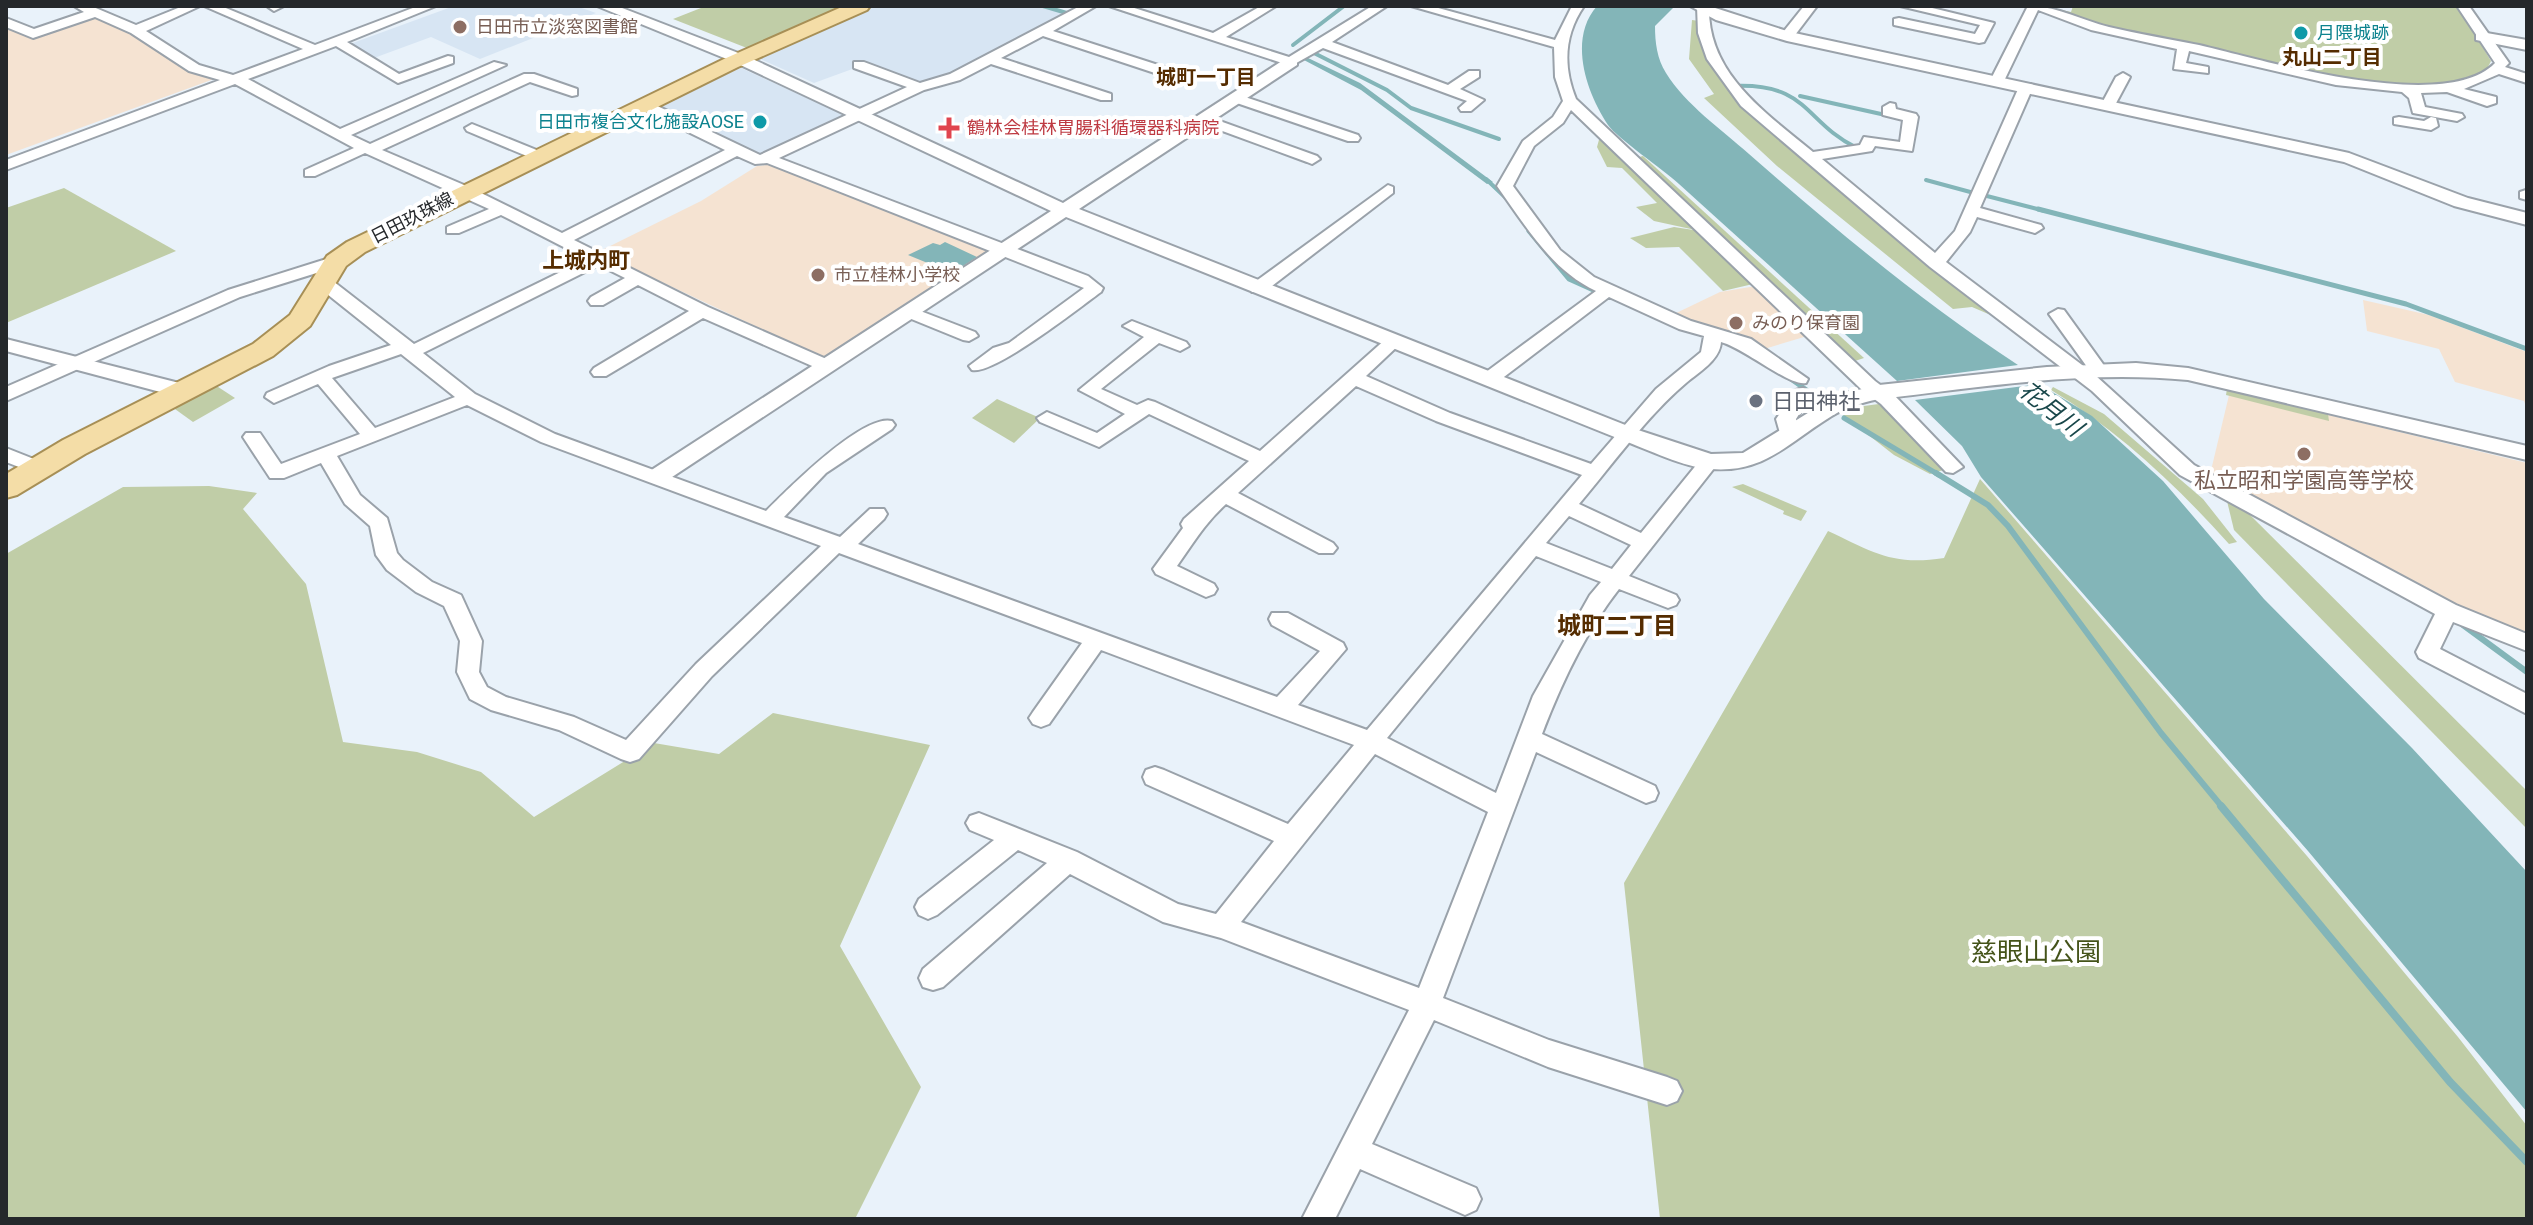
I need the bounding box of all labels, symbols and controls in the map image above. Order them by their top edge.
place label: 日田市立淡窓図書館 [476,16,638,37]
marker: 日田市立淡窓図書館 [451,18,469,36]
place label: 月隈城跡 [2317,22,2389,43]
marker: 月隈城跡 [2292,24,2310,42]
district label: 丸山二丁目 [2282,45,2382,69]
district label: 城町一丁目 [1156,65,1256,89]
place label: 日田市複合文化施設AOSE [537,111,744,132]
marker: 日田市複合文化施設AOSE [751,113,769,131]
marker: 鶴林会桂林胃腸科循環器科病院 [938,117,960,139]
place label: 鶴林会桂林胃腸科循環器科病院 [967,117,1219,138]
street label: 日田玖珠線 [367,188,457,247]
district label: 上城内町 [542,248,630,273]
place label: 市立桂林小学校 [834,264,960,285]
marker: 市立桂林小学校 [809,266,827,284]
place label: みのり保育園 [1752,312,1860,333]
marker: みのり保育園 [1727,314,1745,332]
water label: 花月川 [2014,376,2090,444]
place label: 日田神社 [1772,389,1860,414]
marker: 日田神社 [1747,392,1765,410]
marker: 私立昭和学園高等学校 [2295,445,2313,463]
place label: 私立昭和学園高等学校 [2194,468,2414,493]
district label: 城町二丁目 [1557,612,1677,640]
park label: 慈眼山公園 [1971,937,2101,967]

